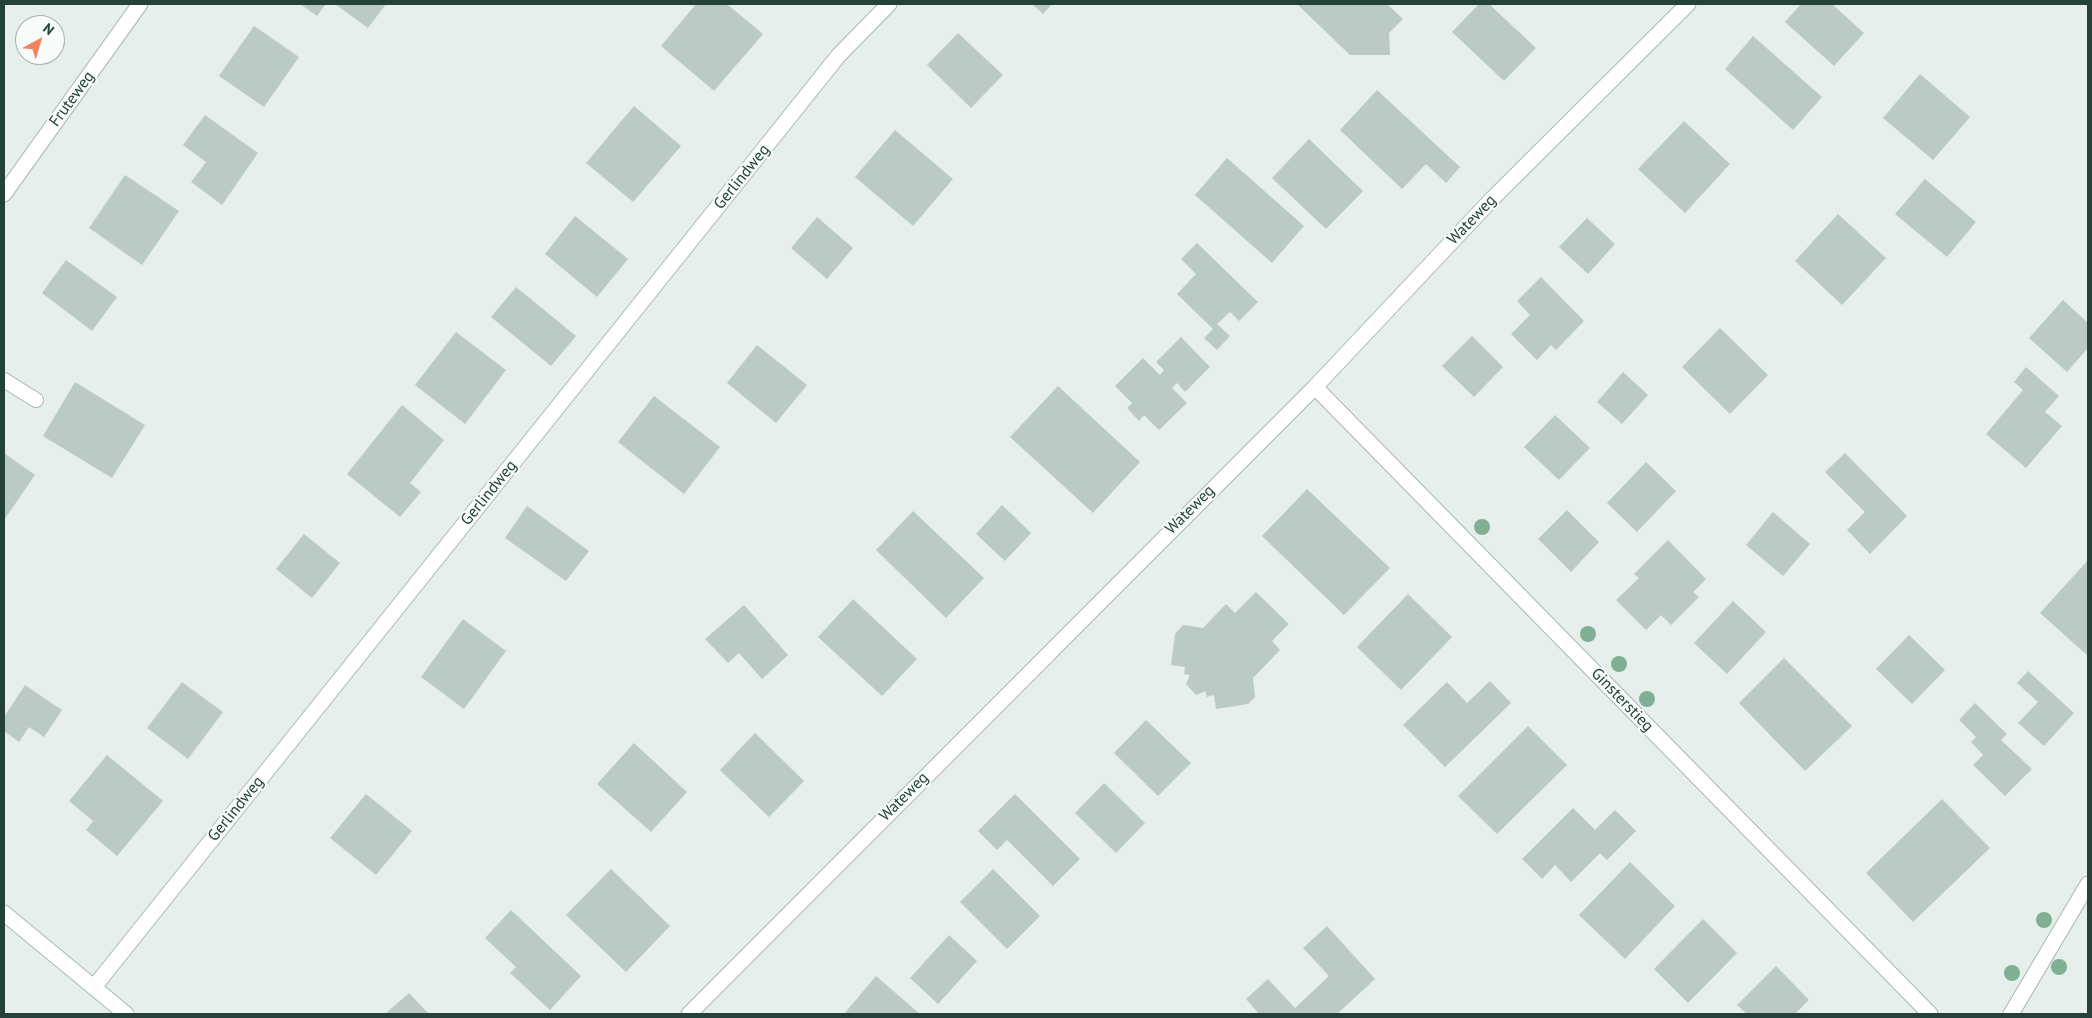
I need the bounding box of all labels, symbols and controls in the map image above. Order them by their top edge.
north arrow [15,15,65,65]
text: N [40,19,58,39]
street label: Fruteweg [46,68,98,130]
street label: Gerlindweg [710,141,774,213]
street label: Wateweg [1444,191,1500,249]
street label: Gerlindweg [457,457,521,529]
street label: Wateweg [1161,481,1219,539]
street label: Ginsterstieg [1587,664,1657,736]
street label: Wateweg [875,768,933,826]
street label: Gerlindweg [204,773,268,845]

